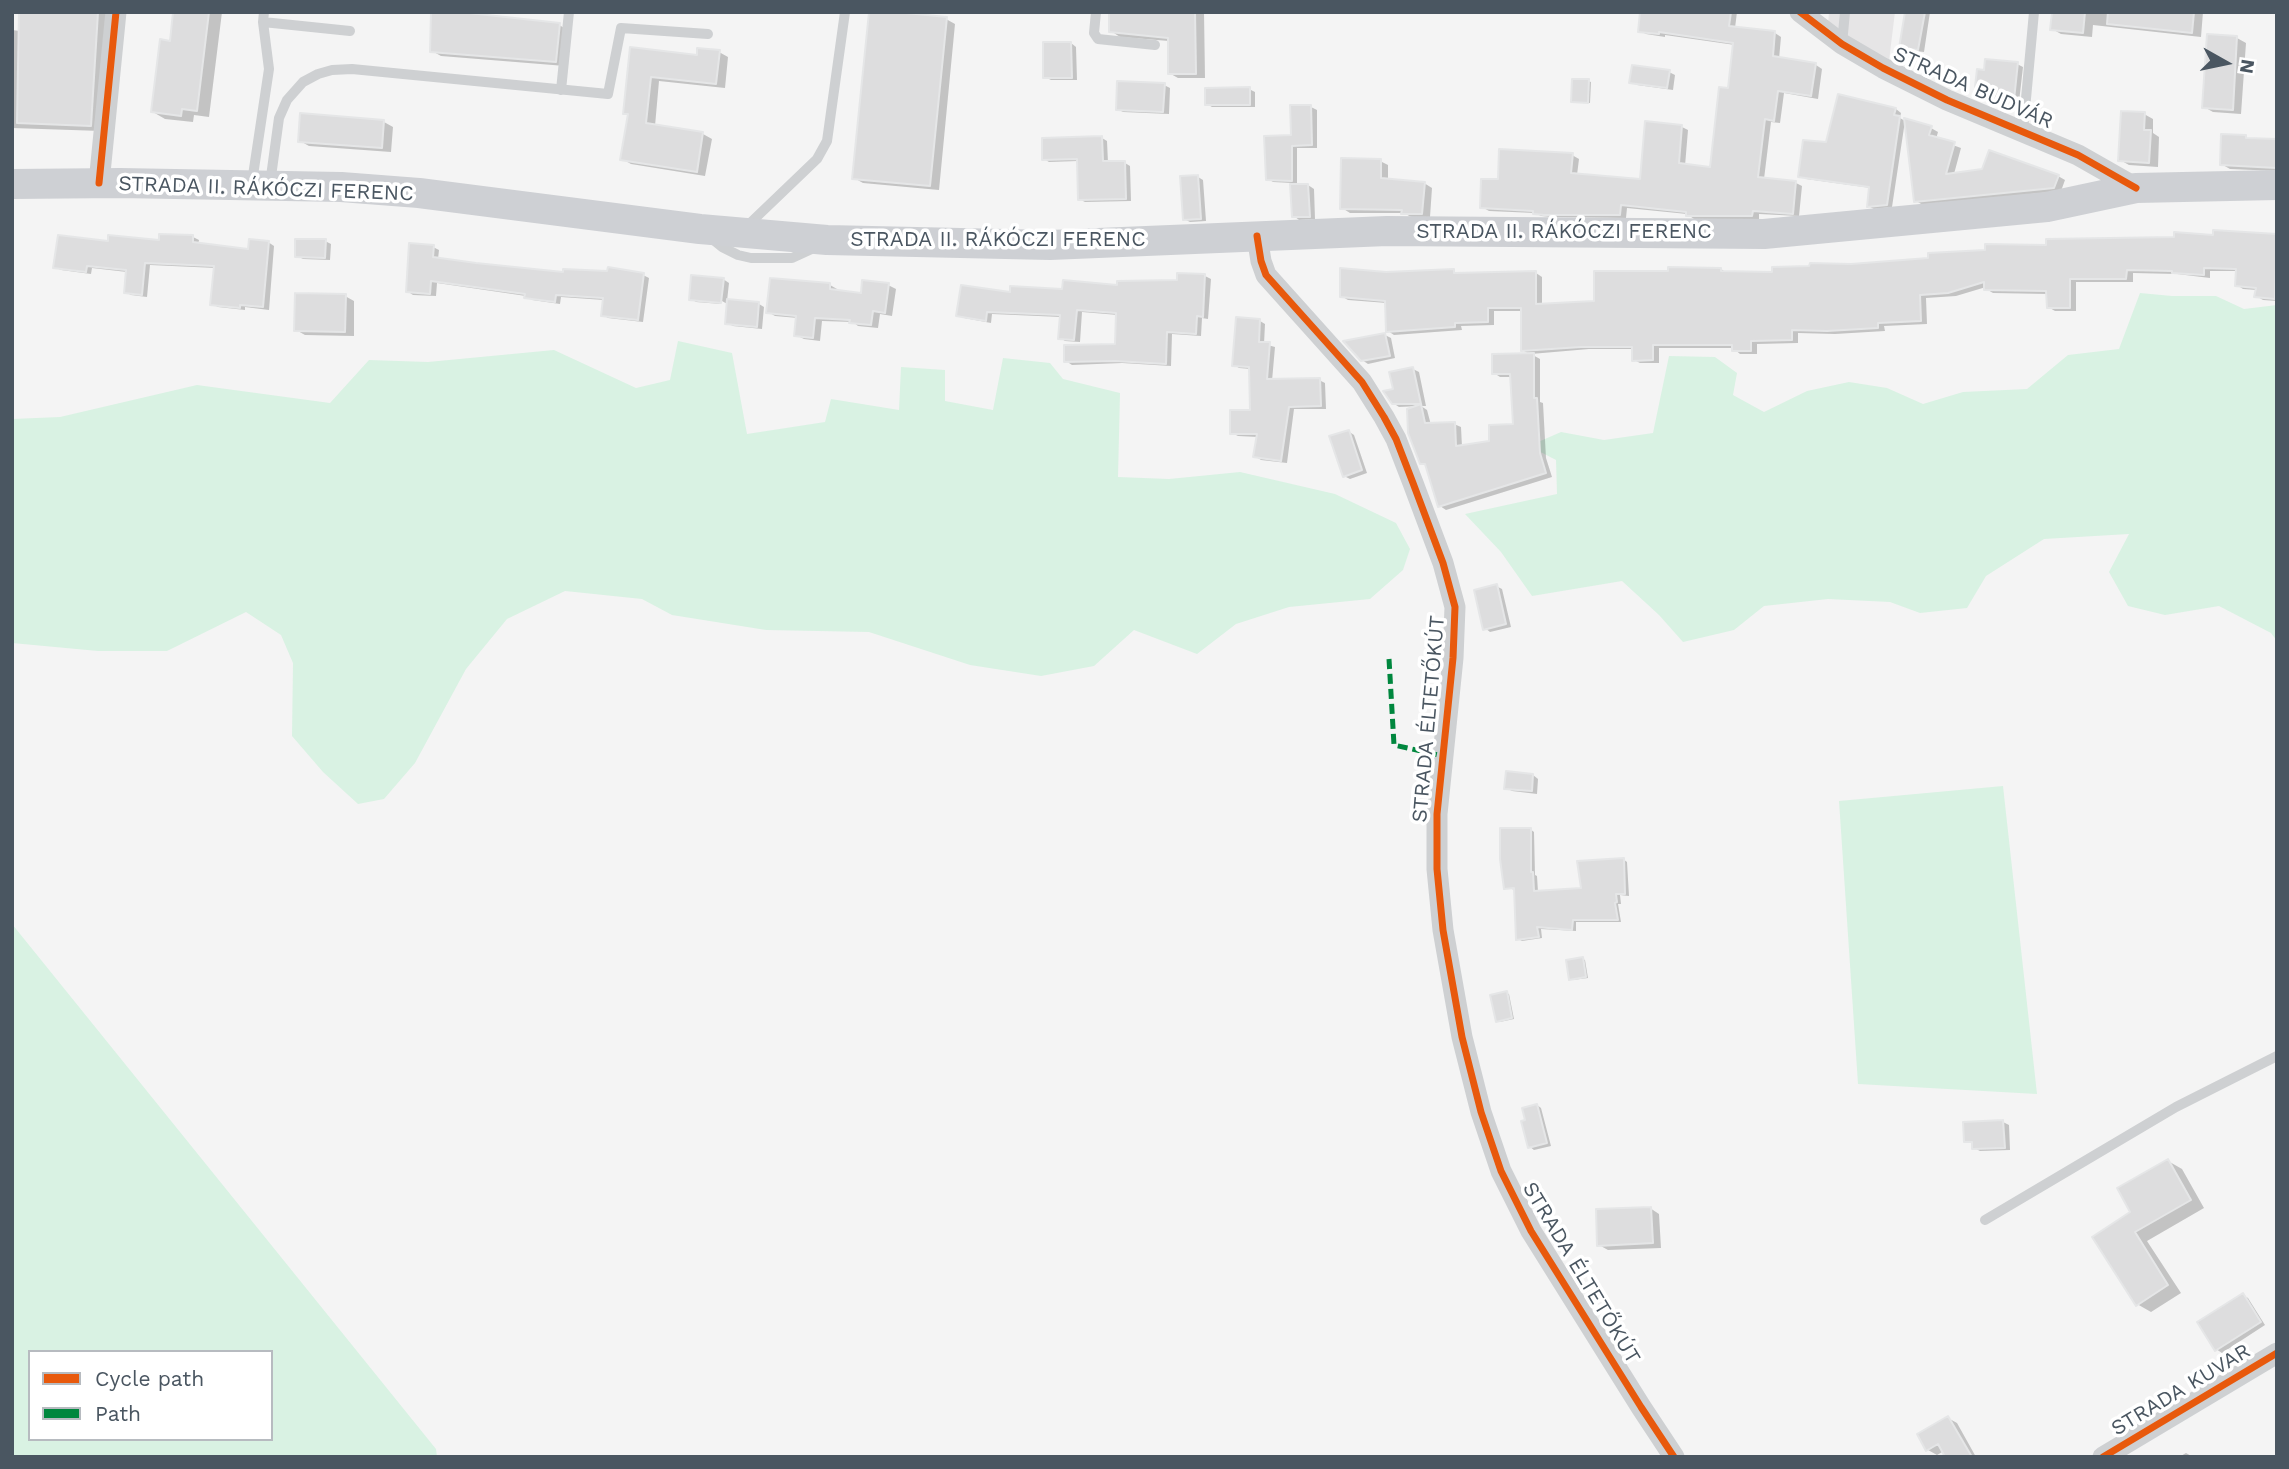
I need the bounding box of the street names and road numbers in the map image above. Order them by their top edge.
street label: STRADA BUDVÁR [1889,41,2057,135]
street label: STRADA II. RÁKÓCZI FERENC [118,171,414,207]
street label: STRADA II. RÁKÓCZI FERENC [1416,219,1712,245]
street label: STRADA II. RÁKÓCZI FERENC [850,227,1146,253]
street label: STRADA ÉLTETŐKÚT [1407,614,1451,824]
street label: STRADA ÉLTETŐKÚT [1517,1178,1645,1368]
street label: STRADA KUVAR [2107,1339,2255,1441]

